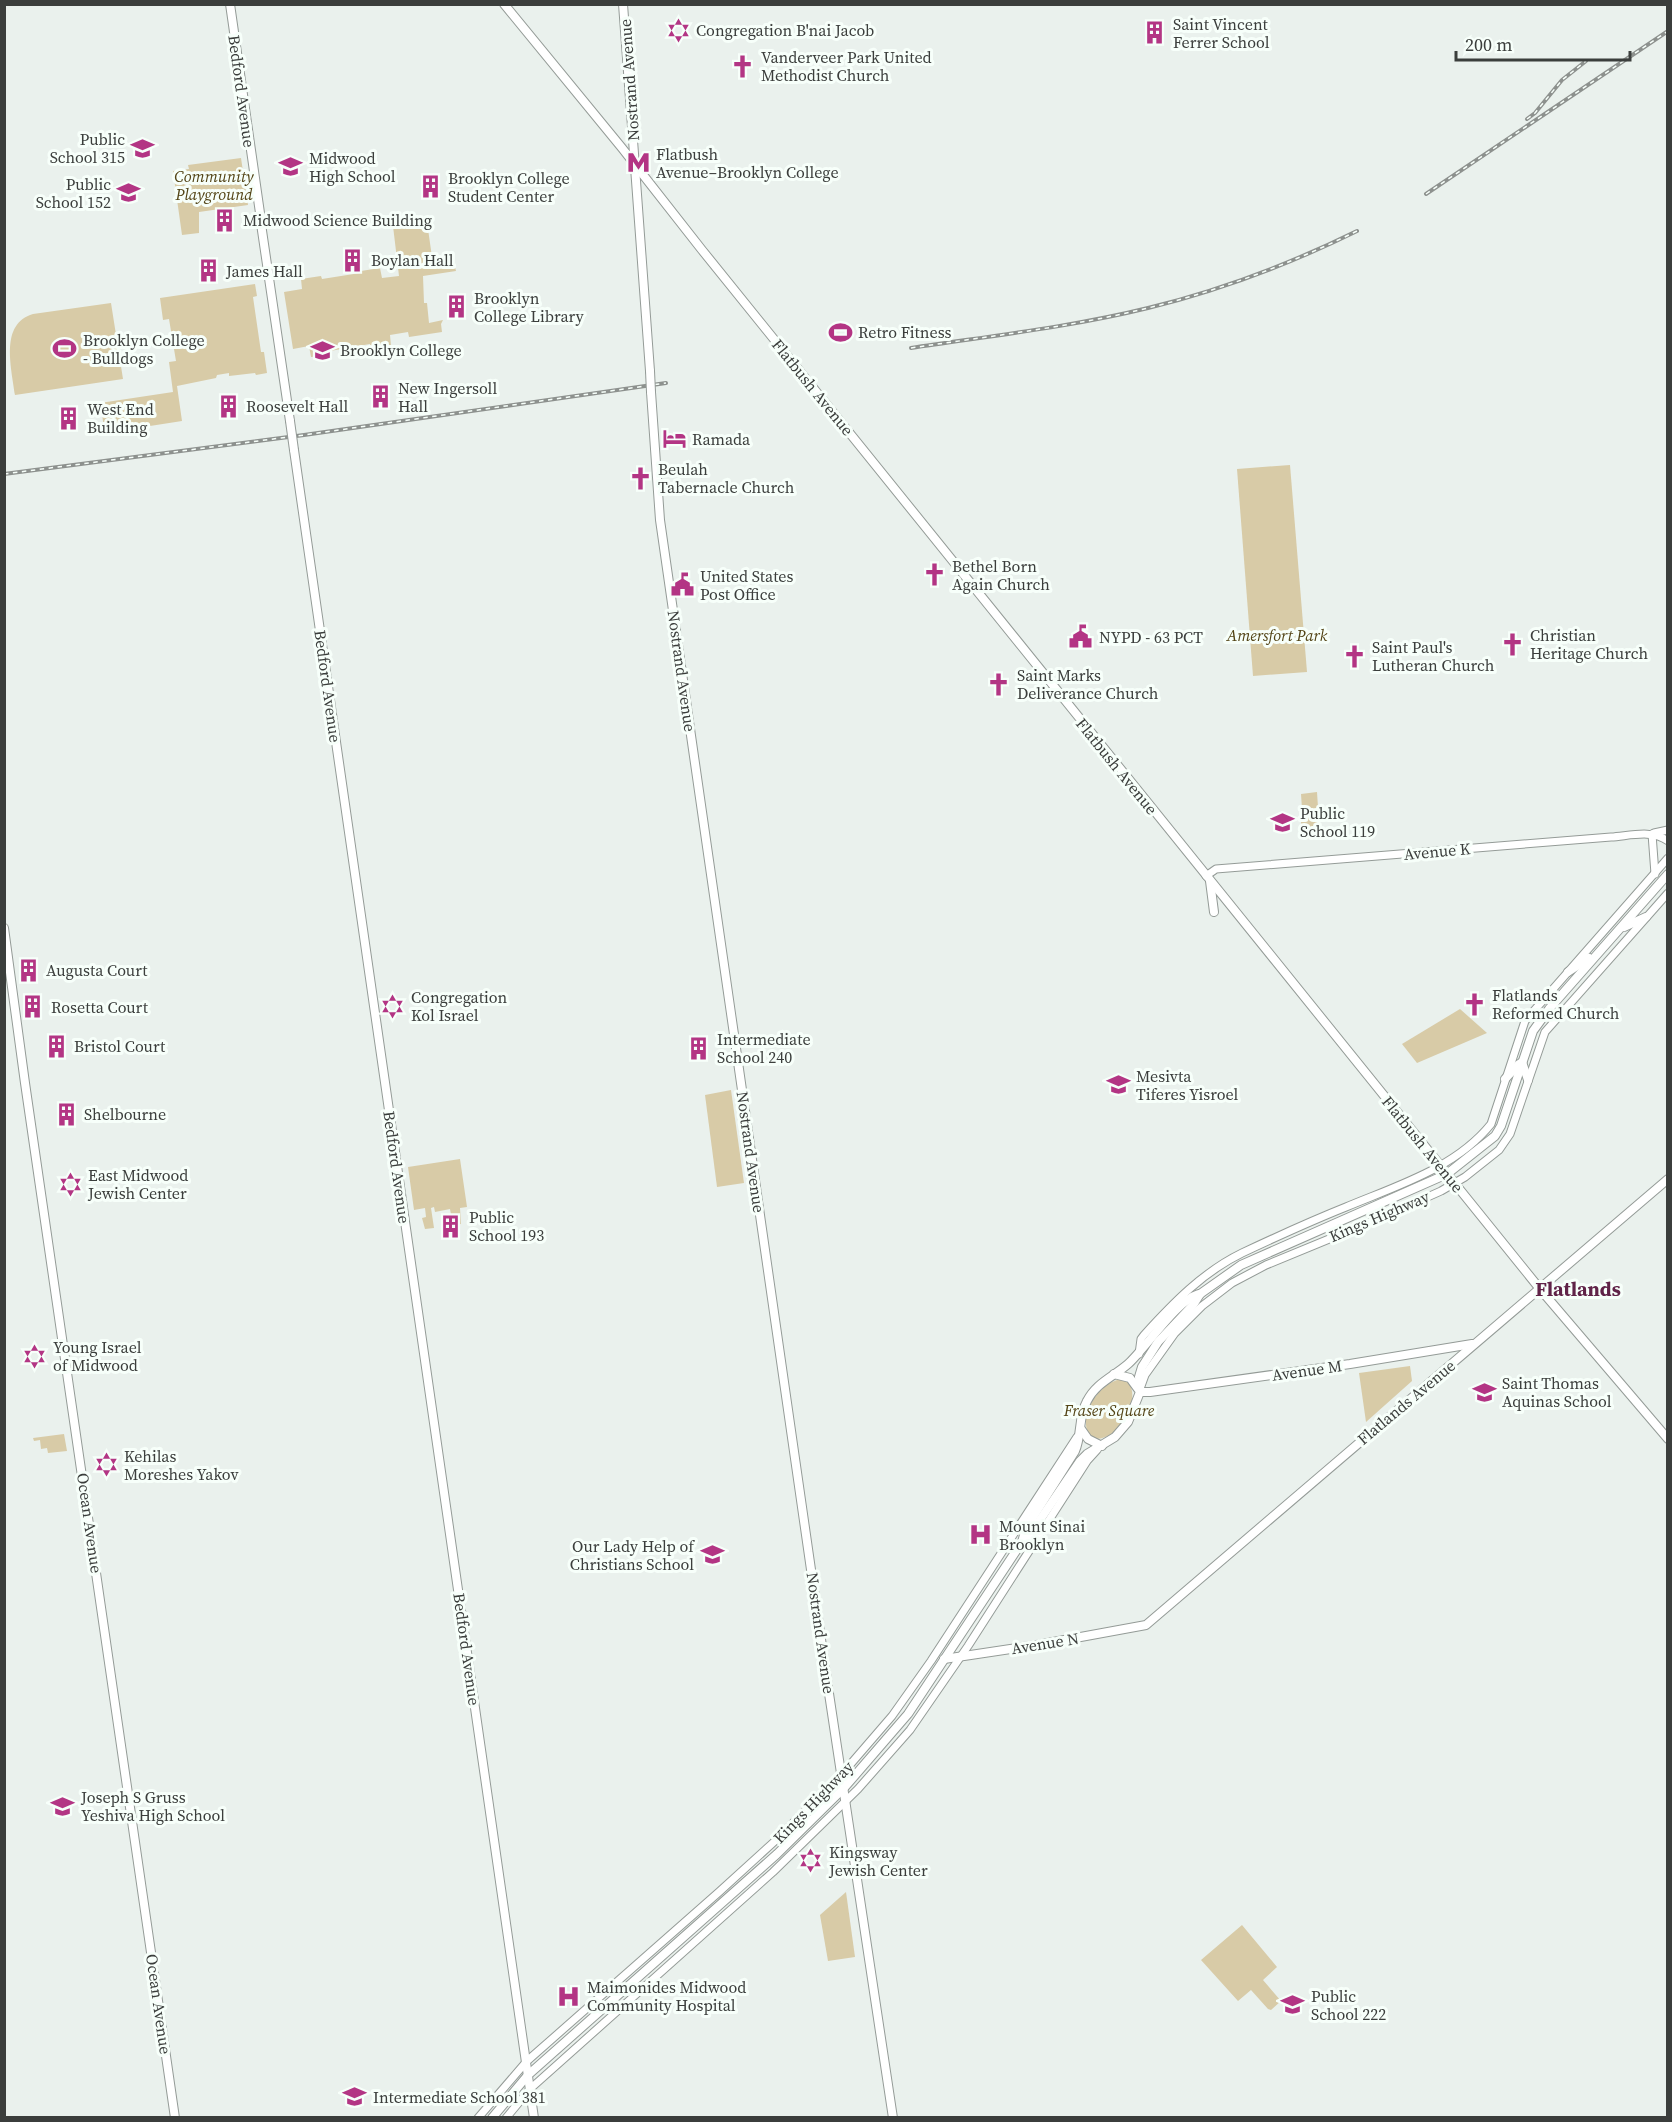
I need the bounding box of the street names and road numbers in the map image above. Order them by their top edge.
street label: Nostrand Avenue [614,18,644,142]
street label: Bedford Avenue [223,33,261,149]
street label: Flatbush Avenue [767,334,859,440]
street label: Nostrand Avenue [663,609,701,733]
street label: Bedford Avenue [309,628,347,744]
street label: Flatbush Avenue [1071,713,1163,819]
street label: Avenue K [1403,837,1472,865]
street label: Nostrand Avenue [732,1090,770,1214]
street label: Flatbush Avenue [1377,1091,1469,1197]
street label: Bedford Avenue [378,1109,416,1225]
street label: Kings Highway [1326,1185,1433,1247]
street label: Avenue M [1270,1354,1344,1386]
street label: Flatlands Avenue [1352,1354,1460,1450]
street label: Ocean Avenue [72,1471,108,1575]
street label: Nostrand Avenue [802,1571,840,1695]
street label: Bedford Avenue [448,1591,486,1707]
street label: Avenue N [1010,1627,1081,1659]
street label: Kings Highway [768,1755,859,1848]
street label: Ocean Avenue [141,1952,177,2056]

